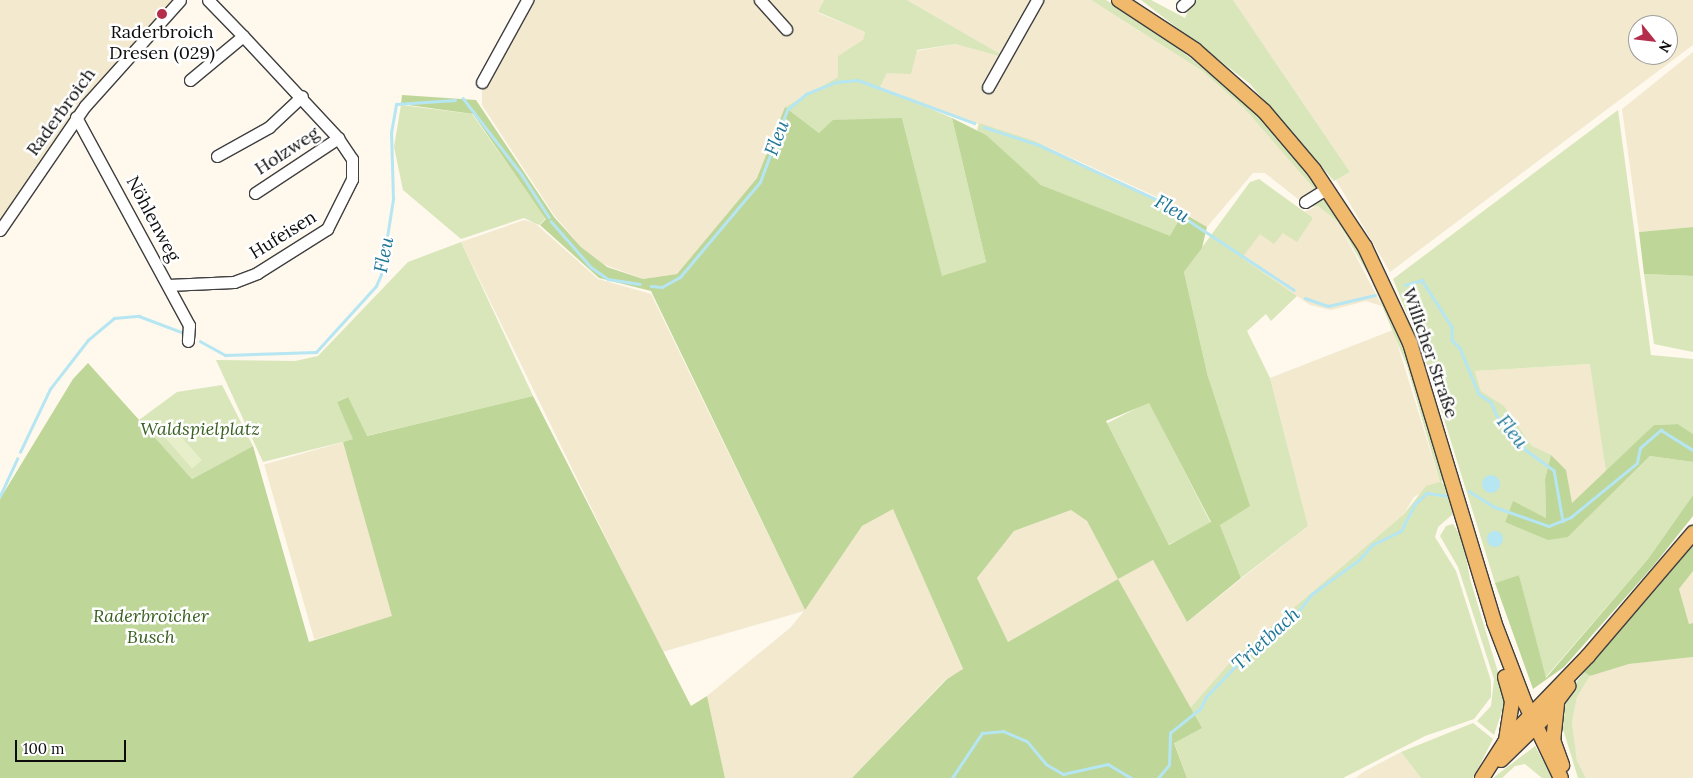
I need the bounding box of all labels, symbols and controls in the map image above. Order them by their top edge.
marker: Raderbroich Dresen (029) [156,8,168,20]
north arrow [1628,15,1678,65]
place label: Raderbroich Dresen (029) [109,22,215,64]
text: N [1655,38,1676,56]
street label: Raderbroich [22,64,100,160]
water label: Fleu [760,117,794,159]
street label: Holzweg [251,122,323,180]
street label: Nöhlenweg [121,172,185,266]
water label: Fleu [1151,190,1193,228]
street label: Hufeisen [246,206,320,264]
water label: Fleu [369,235,399,275]
street label: Willicher Straße [1398,285,1462,421]
water label: Fleu [1492,411,1532,453]
park label: Waldspielplatz [140,418,260,440]
water label: Trietbach [1228,603,1304,675]
park label: Raderbroicher Busch [93,606,209,649]
scale bar [18,730,129,762]
text: 100 m [23,739,64,758]

